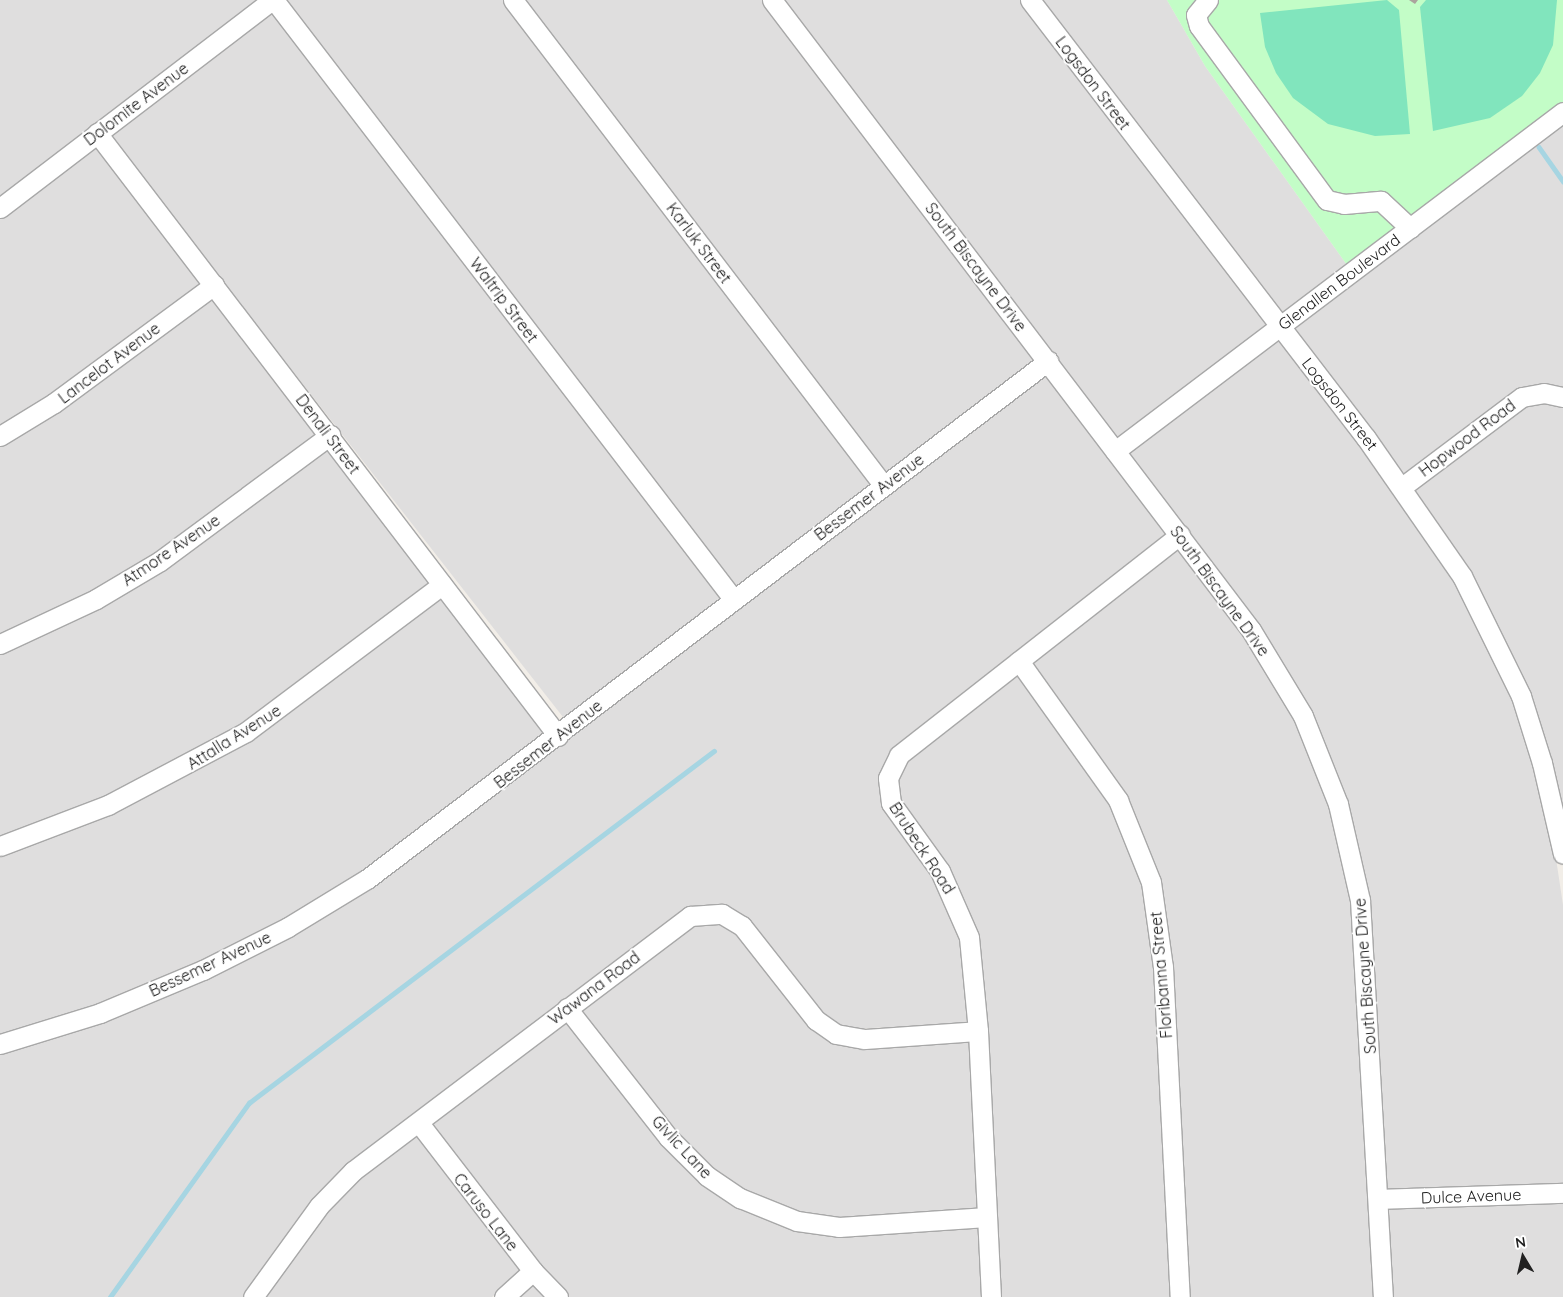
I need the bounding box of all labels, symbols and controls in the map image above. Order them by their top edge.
street label: Logsdon Street [1052,32,1134,134]
street label: Dolomite Avenue [80,58,192,150]
street label: Karluk Street [662,199,736,287]
street label: South Biscayne Drive [921,199,1031,335]
street label: Glenallen Boulevard [1274,230,1404,334]
street label: Waltrip Street [466,254,542,346]
street label: Lancelot Avenue [54,318,164,408]
street label: Logsdon Street [1298,354,1382,454]
street label: Denali Street [292,390,364,478]
street label: Hopwood Road [1415,395,1519,481]
street label: Bessemer Avenue [810,450,928,544]
street label: Atmore Avenue [118,510,224,590]
street label: South Biscayne Drive [1166,522,1274,660]
street label: Bessemer Avenue [490,696,606,792]
street label: Attalla Avenue [184,701,284,773]
street label: Brubeck Road [885,799,959,897]
street label: South Biscayne Drive [1350,897,1380,1055]
street label: Floribanna Street [1146,911,1176,1039]
street label: Bessemer Avenue [146,927,274,1001]
street label: Wawana Road [544,947,644,1029]
street label: Givlic Lane [648,1111,716,1183]
street label: Caruso Lane [450,1169,522,1255]
street label: Dulce Avenue [1420,1185,1522,1207]
north arrow [1498,1232,1548,1282]
text: N [1514,1232,1527,1252]

